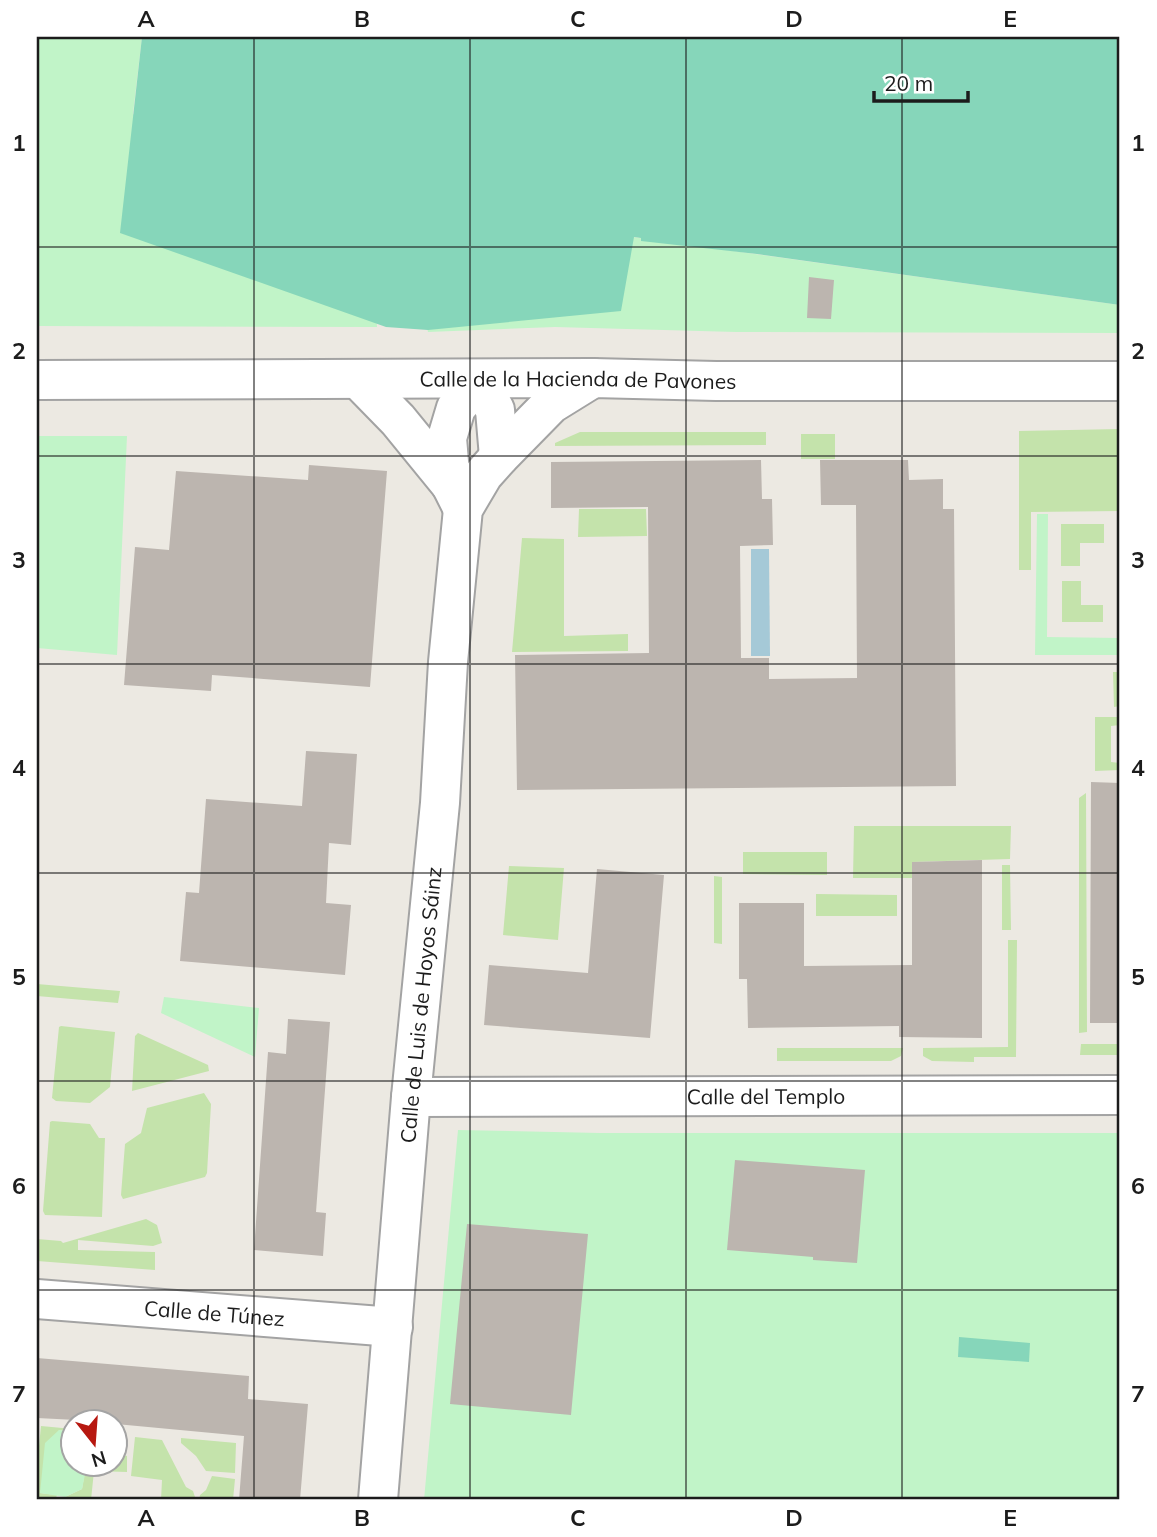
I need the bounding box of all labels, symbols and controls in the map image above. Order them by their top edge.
text: A [137,4,155,33]
text: B [354,4,370,33]
text: C [570,4,586,33]
text: D [785,4,803,33]
text: E [1003,4,1017,33]
scale bar [874,60,968,104]
text: 20 m [884,70,933,96]
text: 1 [12,128,26,157]
text: 1 [1131,128,1145,157]
text: 2 [12,336,26,365]
text: 2 [1131,336,1145,365]
street label: Calle de la Hacienda de Pavones [419,365,737,394]
text: 3 [12,545,26,574]
text: 3 [1131,545,1145,574]
text: 4 [12,753,26,782]
text: 4 [1131,753,1145,782]
street label: Calle de Luis de Hoyos Sáinz [394,865,447,1144]
text: 5 [12,962,26,991]
text: 5 [1131,962,1145,991]
street label: Calle del Templo [687,1083,845,1109]
text: 6 [12,1171,26,1200]
text: 6 [1131,1171,1145,1200]
street label: Calle de Túnez [143,1294,286,1331]
text: 7 [12,1379,26,1408]
text: 7 [1131,1379,1145,1408]
north arrow [60,1408,130,1478]
text: N [89,1446,109,1473]
text: A [137,1503,155,1532]
text: B [354,1503,370,1532]
text: C [570,1503,586,1532]
text: D [785,1503,803,1532]
text: E [1003,1503,1017,1532]

